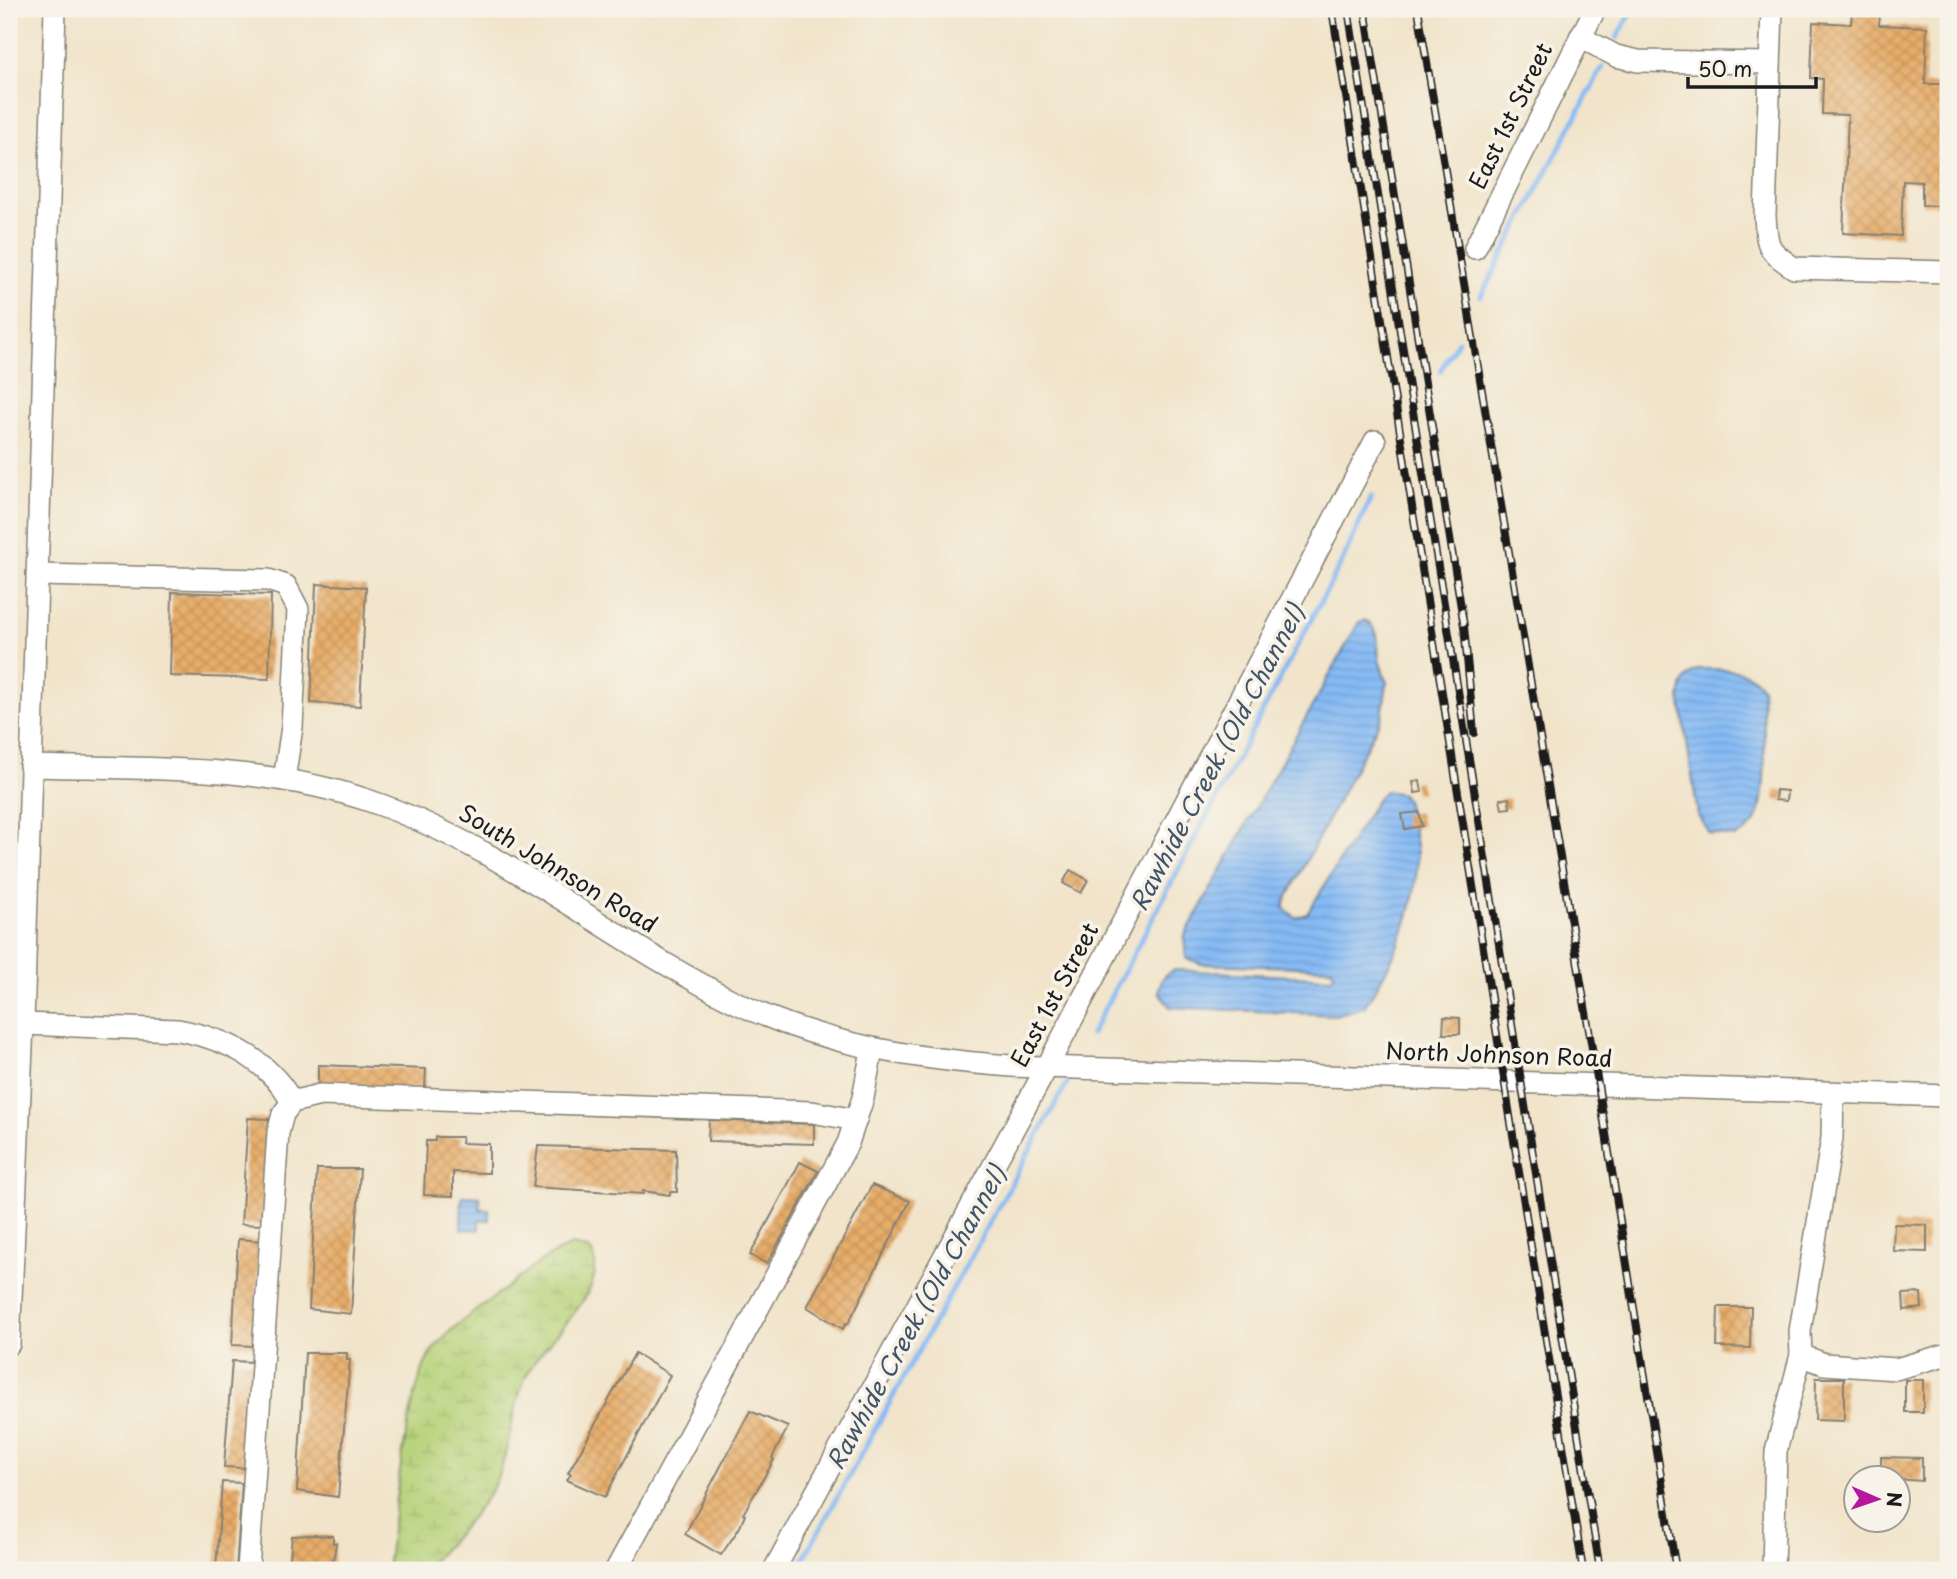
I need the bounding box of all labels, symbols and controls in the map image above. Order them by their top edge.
street label: East 1st Street [1459,36,1560,194]
scale bar [1688,46,1815,90]
text: 50 m [1698,52,1752,84]
water label: Rawhide Creek (Old Channel) [1120,596,1313,917]
street label: South Johnson Road [453,795,665,941]
street label: East 1st Street [1001,916,1106,1073]
street label: North Johnson Road [1385,1032,1613,1075]
water label: Rawhide Creek (Old Channel) [817,1157,1015,1475]
north arrow [1842,1464,1912,1534]
text: N [1881,1492,1909,1508]

